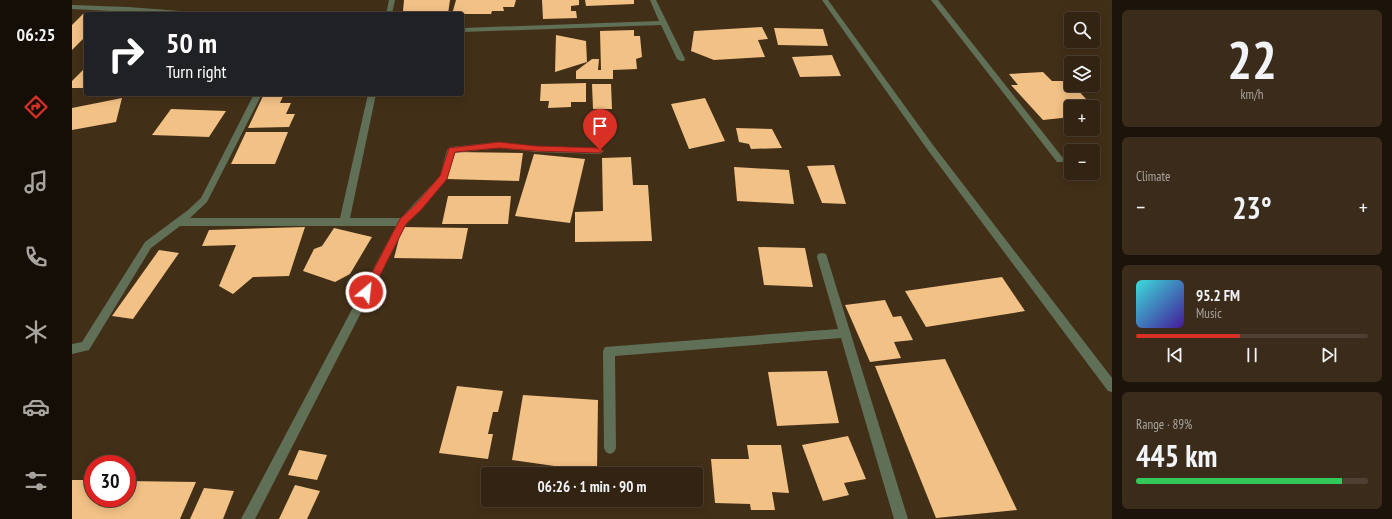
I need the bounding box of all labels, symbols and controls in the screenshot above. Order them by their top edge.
map controls [1064,12,1100,180]
button: search [1064,12,1100,48]
text: 06:25 [17,23,55,46]
text: 50 m [166,24,217,61]
text: 22 [1227,26,1277,93]
icon: right [100,28,152,80]
button: layers [1064,56,1100,92]
text: Turn right [166,60,226,83]
text: km/h [1240,86,1264,103]
icon: directions [22,93,50,121]
button: + [1064,100,1100,136]
pin [583,109,617,150]
icon: arrive [589,115,611,137]
button: − [1064,144,1100,180]
icon: music [22,168,50,196]
text: Climate [1136,168,1170,185]
text: 23° [1232,188,1272,227]
text: − [1136,193,1145,221]
text: + [1359,193,1368,221]
icon: phone [22,243,50,271]
position arrow [345,271,387,313]
text: 95.2 FM [1196,286,1240,305]
text: Music [1196,305,1222,322]
icon: climate [22,318,50,346]
icon: previous [1164,344,1186,366]
icon: pause [1241,344,1263,366]
icon: next [1318,344,1340,366]
icon: car [22,393,50,421]
text: Range · 89% [1136,416,1192,433]
text: 445 km [1136,436,1217,475]
speed limit sign: 30 [84,455,136,507]
icon: filters [22,467,50,495]
text: 06:26 · 1 min · 90 m [538,477,646,496]

